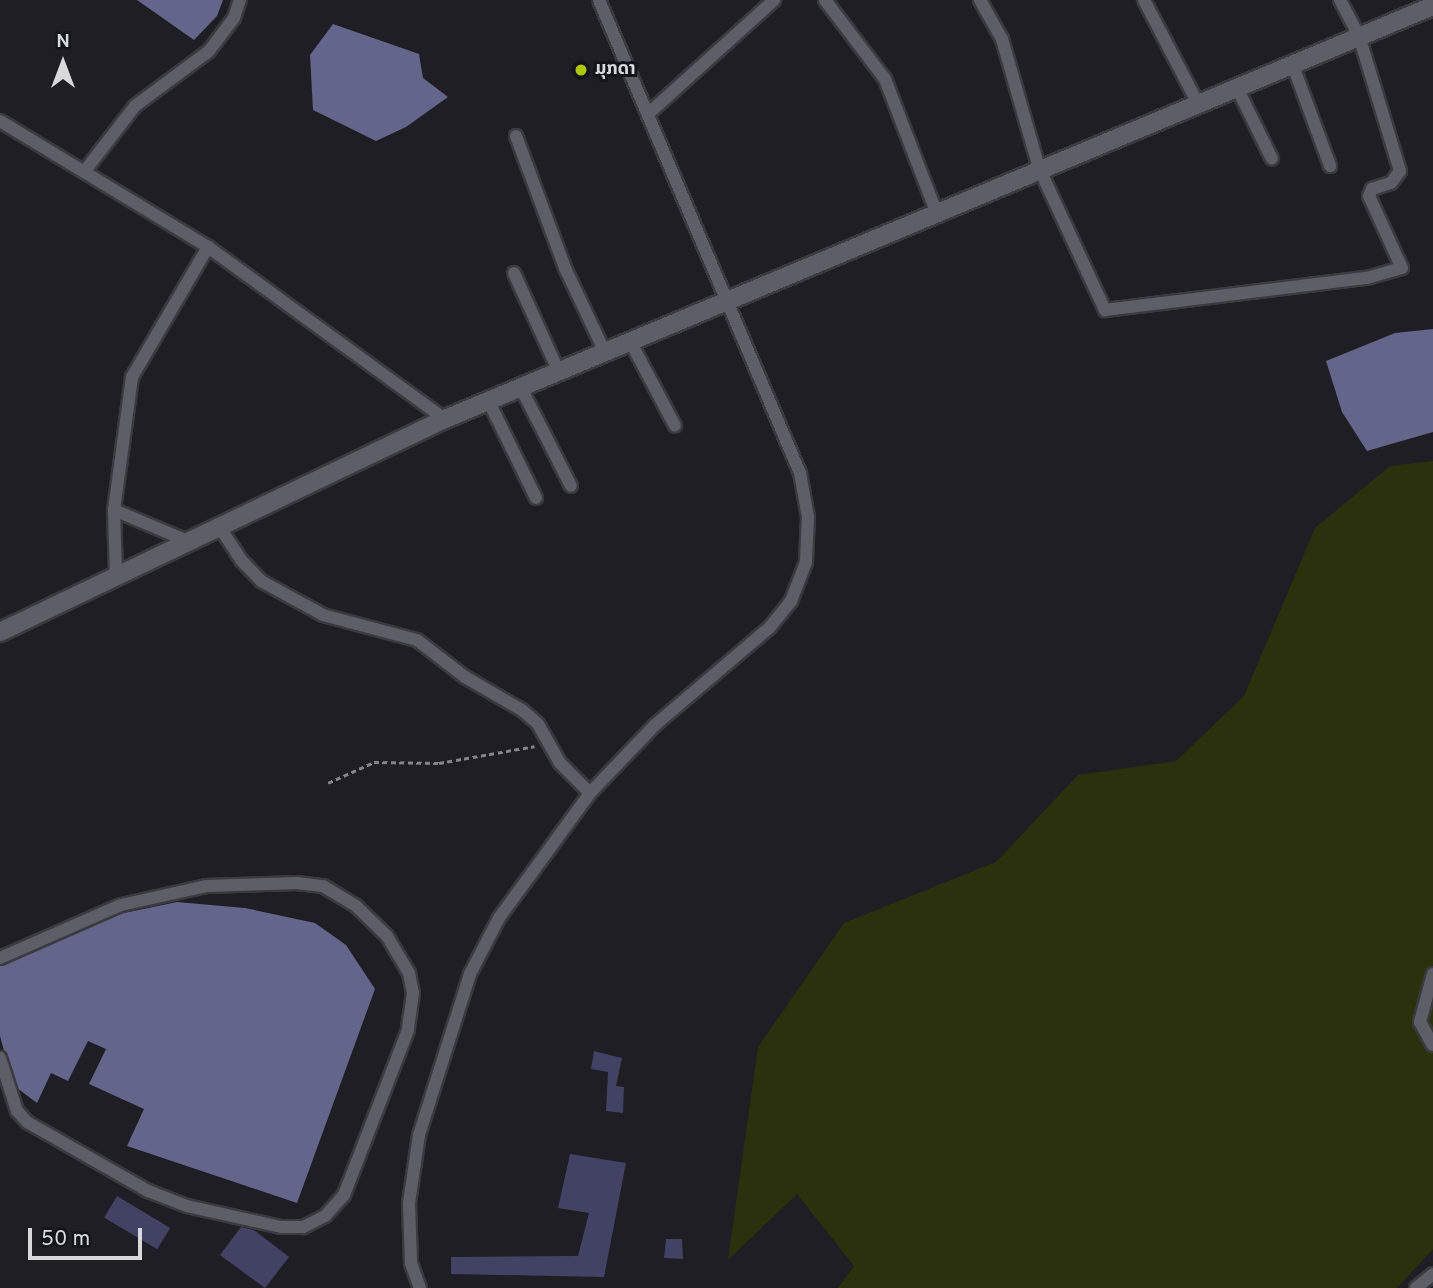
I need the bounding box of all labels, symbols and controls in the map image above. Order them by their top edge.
north arrow [28,28,98,98]
text: N [56,30,70,54]
place label: ມຸກດາ [595,59,635,81]
marker: ມຸກດາ [573,62,589,78]
scale bar [32,1214,145,1258]
text: 50 m [41,1226,90,1253]

